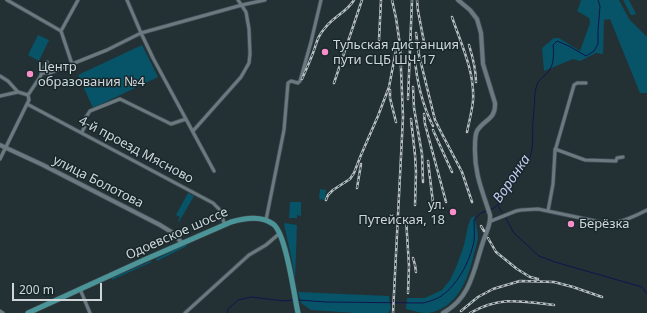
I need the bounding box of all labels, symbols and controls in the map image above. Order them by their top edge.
place label: Тульская дистанция пути СЦБ ШЧ-17 [333,37,459,68]
marker: Тульская дистанция пути СЦБ ШЧ-17 [320,47,330,57]
place label: Центр образования №4 [38,59,145,90]
marker: Центр образования №4 [25,69,35,79]
street label: 4-й проезд Мясново [76,113,196,187]
street label: улица Болотова [50,152,146,212]
water label: Воронка [490,152,534,206]
place label: ул. Путейская, 18 [358,197,445,228]
street label: Одоевское шоссе [123,204,231,264]
marker: ул. Путейская, 18 [448,207,458,217]
place label: Берёзка [579,216,629,232]
marker: Берёзка [566,219,576,229]
scale bar [14,275,104,301]
text: 200 m [19,281,54,298]

